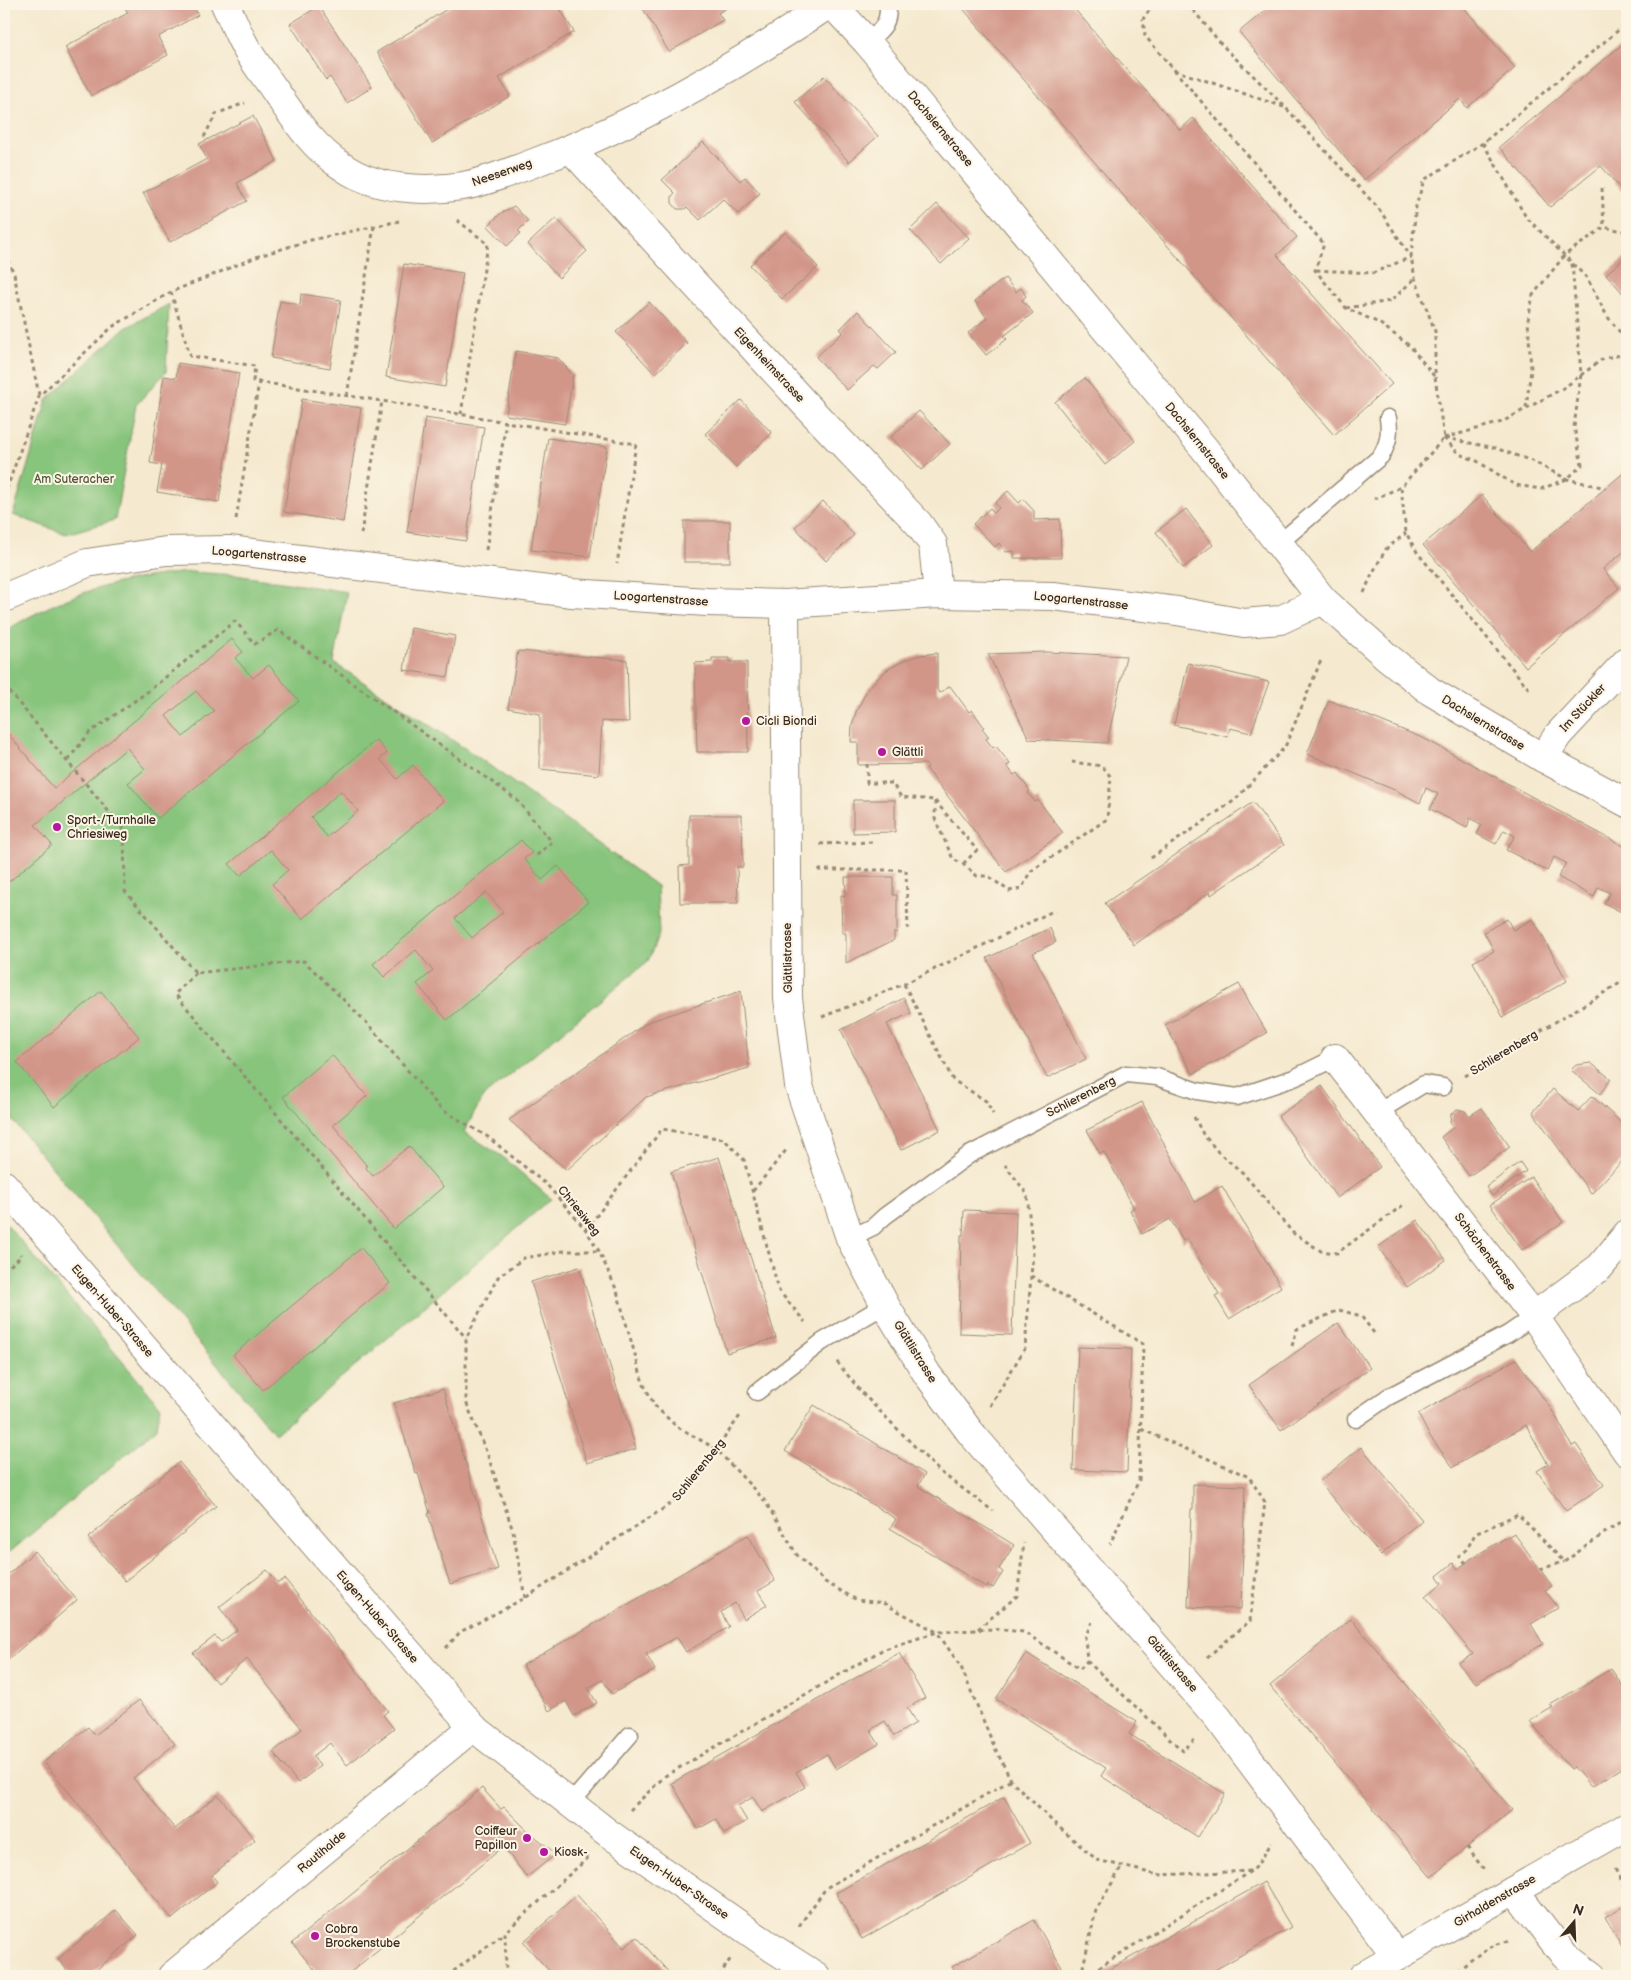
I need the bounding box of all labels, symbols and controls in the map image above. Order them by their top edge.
street label: Dachslernstrasse [904,88,976,170]
street label: Neeserweg [470,156,534,190]
street label: Eigenheimstrasse [730,324,808,406]
street label: Dachslernstrasse [1161,399,1233,483]
park label: Am Suteracher [34,472,115,487]
street label: Loogartenstrasse [211,543,307,567]
street label: Loogartenstrasse [613,588,709,610]
street label: Loogartenstrasse [1033,589,1129,613]
street label: Im Stückler [1557,680,1610,735]
street label: Dachslernstrasse [1439,692,1527,754]
place label: Cicli Biondi [756,714,817,729]
marker: Cicli Biondi [740,715,752,727]
place label: Glättli [892,745,923,760]
marker: Glättli [876,746,888,758]
place label: Sport-/Turnhalle Chriesiweg [67,813,156,842]
marker: Sport-/Turnhalle Chriesiweg [51,821,63,833]
street label: Glättlistrasse [780,922,796,994]
street label: Schlierenberg [1468,1027,1540,1079]
street label: Schlierenberg [1044,1073,1118,1121]
street label: Chriesiweg [554,1183,604,1239]
street label: Schächenstrasse [1451,1210,1519,1294]
street label: Eugen-Huber-Strasse [68,1262,156,1360]
street label: Glättlistrasse [890,1318,940,1386]
street label: Schlierenberg [669,1436,729,1504]
street label: Eugen-Huber-Strasse [333,1568,421,1666]
street label: Glättlistrasse [1143,1632,1201,1696]
place label: Coiffeur Papillon [475,1824,518,1853]
street label: Rautihalde [295,1827,349,1877]
marker: Coiffeur Papillon [521,1832,533,1844]
street label: Eugen-Huber-Strasse [626,1843,732,1923]
place label: Kiosk- [554,1845,588,1860]
marker: Kiosk- [538,1846,550,1858]
street label: Girhaldenstrasse [1451,1871,1539,1931]
north arrow [1548,1898,1598,1948]
text: N [1570,1900,1586,1920]
place label: Cobra Brockenstube [325,1922,400,1951]
marker: Cobra Brockenstube [309,1930,321,1942]

